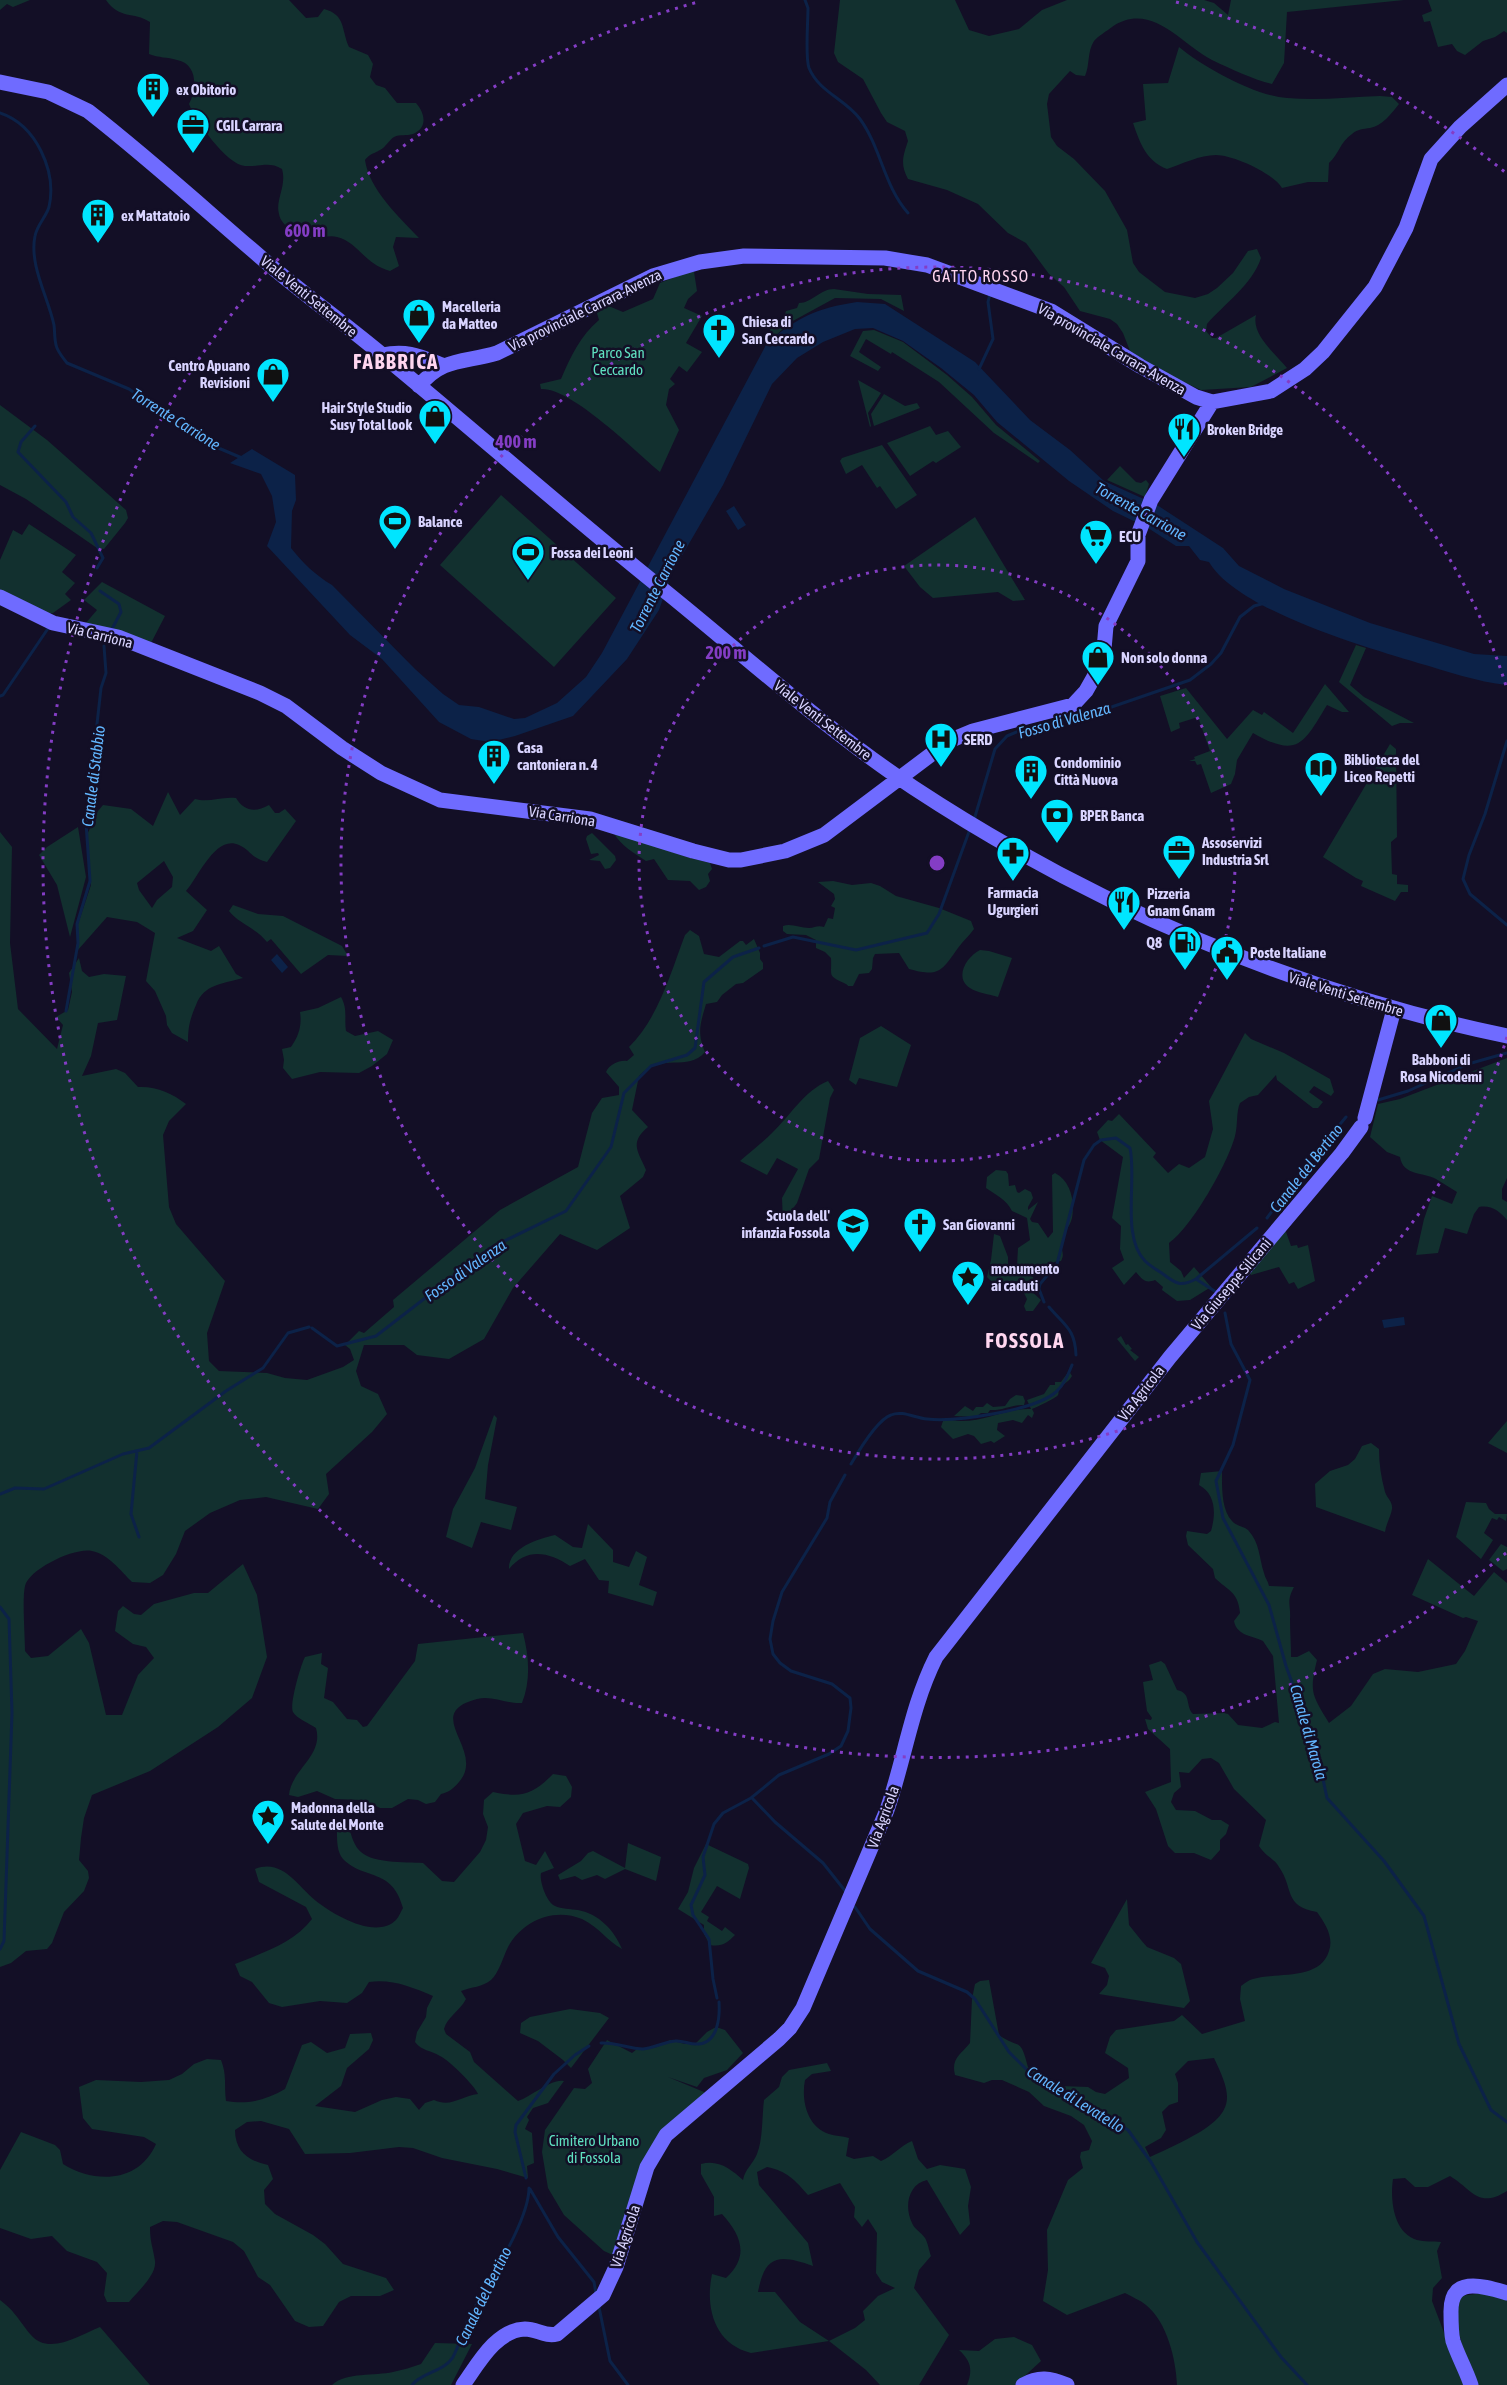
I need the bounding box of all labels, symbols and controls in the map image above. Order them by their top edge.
building icon: ex Obitorio [135,71,171,118]
place label: ex Obitorio [176,81,236,98]
office icon: CGIL Carrara [175,107,211,154]
place label: CGIL Carrara [216,117,282,134]
building icon: ex Mattatoio [80,197,116,244]
place label: ex Mattatoio [121,207,190,224]
text: 600 m [285,220,325,241]
street label: Viale Venti Settembre [257,252,361,340]
street label: Via provinciale Carrara-Avenza [506,266,664,354]
district label: GATTO ROSSO [932,267,1030,285]
shop icon: Macelleria da Matteo [401,297,437,344]
place label: Macelleria da Matteo [442,298,501,332]
street label: Via provinciale Carrara-Avenza [1035,300,1189,398]
church icon: Chiesa di San Ceccardo [701,312,737,359]
place label: Chiesa di San Ceccardo [742,313,815,347]
park label: Parco San Ceccardo [591,344,645,378]
district label: FABBRICA [353,349,439,373]
shop icon: Centro Apuano Revisioni [255,356,291,403]
place label: Centro Apuano Revisioni [168,357,250,391]
water label: Torrente Carrione [128,384,224,454]
shop icon: Hair Style Studio Susy Total look [417,398,453,445]
place label: Hair Style Studio Susy Total look [321,399,412,433]
restaurant icon: Broken Bridge [1166,411,1202,458]
place label: Broken Bridge [1207,421,1283,438]
text: 400 m [495,431,536,452]
water label: Torrente Carrione [1092,478,1190,544]
sports icon: Balance [377,503,413,550]
place label: Balance [418,513,463,530]
supermarket icon: ECU [1078,518,1114,565]
place label: ECU [1119,528,1141,545]
sports icon: Fossa dei Leoni [510,534,546,581]
water label: Torrente Carrione [626,537,688,635]
place label: Fossa dei Leoni [551,544,633,561]
street label: Via Carriona [65,619,135,651]
shop icon: Non solo donna [1080,639,1116,686]
text: 200 m [706,642,746,663]
place label: Non solo donna [1121,649,1207,666]
street label: Viale Venti Settembre [771,677,875,763]
water label: Fosso di Valenza [1016,698,1113,742]
hospital icon: SERD [923,721,959,768]
water label: Canale di Stabbio [78,724,108,828]
place label: SERD [964,731,993,748]
building icon: Casa cantoniera n. 4 [476,738,512,785]
place label: Casa cantoniera n. 4 [517,739,598,773]
library icon: Biblioteca del Liceo Repetti [1303,750,1339,797]
place label: Biblioteca del Liceo Repetti [1344,751,1421,785]
building icon: Condominio Città Nuova [1013,753,1049,800]
place label: Condominio Città Nuova [1054,754,1121,788]
bank icon: BPER Banca [1039,797,1075,844]
street label: Via Carriona [528,802,597,830]
place label: BPER Banca [1080,807,1144,824]
office icon: Assoservizi Industria Srl [1161,833,1197,880]
place label: Assoservizi Industria Srl [1201,834,1270,868]
pharmacy icon: Farmacia Ugurgieri [995,835,1031,882]
centre of rings [927,853,947,873]
place label: Farmacia Ugurgieri [987,884,1039,918]
restaurant icon: Pizzeria Gnam Gnam [1106,884,1142,931]
place label: Pizzeria Gnam Gnam [1147,885,1215,919]
fuel station icon: Q8 [1167,924,1203,971]
place label: Q8 [1146,934,1162,951]
public building icon: Poste Italiane [1209,934,1245,981]
place label: Poste Italiane [1250,944,1326,961]
street label: Viale Venti Settembre [1287,968,1405,1020]
shop icon: Babboni di Rosa Nicodemi [1423,1002,1459,1049]
place label: Babboni di Rosa Nicodemi [1400,1051,1482,1085]
water label: Canale del Bertino [1266,1120,1346,1216]
school or university icon: Scuola dell' infanzia Fossola [835,1206,871,1253]
church icon: San Giovanni [902,1206,938,1253]
place label: Scuola dell' infanzia Fossola [742,1207,831,1241]
place label: San Giovanni [943,1216,1015,1233]
water label: Fosso di Valenza [421,1235,510,1305]
street label: Via Giuseppe Silicani [1188,1235,1274,1333]
place icon: monumento ai caduti [950,1259,986,1306]
place label: monumento ai caduti [991,1260,1059,1294]
district label: FOSSOLA [985,1328,1065,1352]
street label: Via Agricola [1114,1362,1168,1424]
water label: Canale di Marola [1287,1682,1331,1782]
street label: Via Agricola [864,1784,902,1850]
place icon: Madonna della Salute del Monte [250,1798,286,1845]
place label: Madonna della Salute del Monte [291,1799,384,1833]
water label: Canale di Levatello [1024,2062,1128,2136]
park label: Cimitero Urbano di Fossola [549,2132,639,2166]
street label: Via Agricola [607,2202,643,2270]
water label: Canale del Bertino [451,2244,515,2348]

